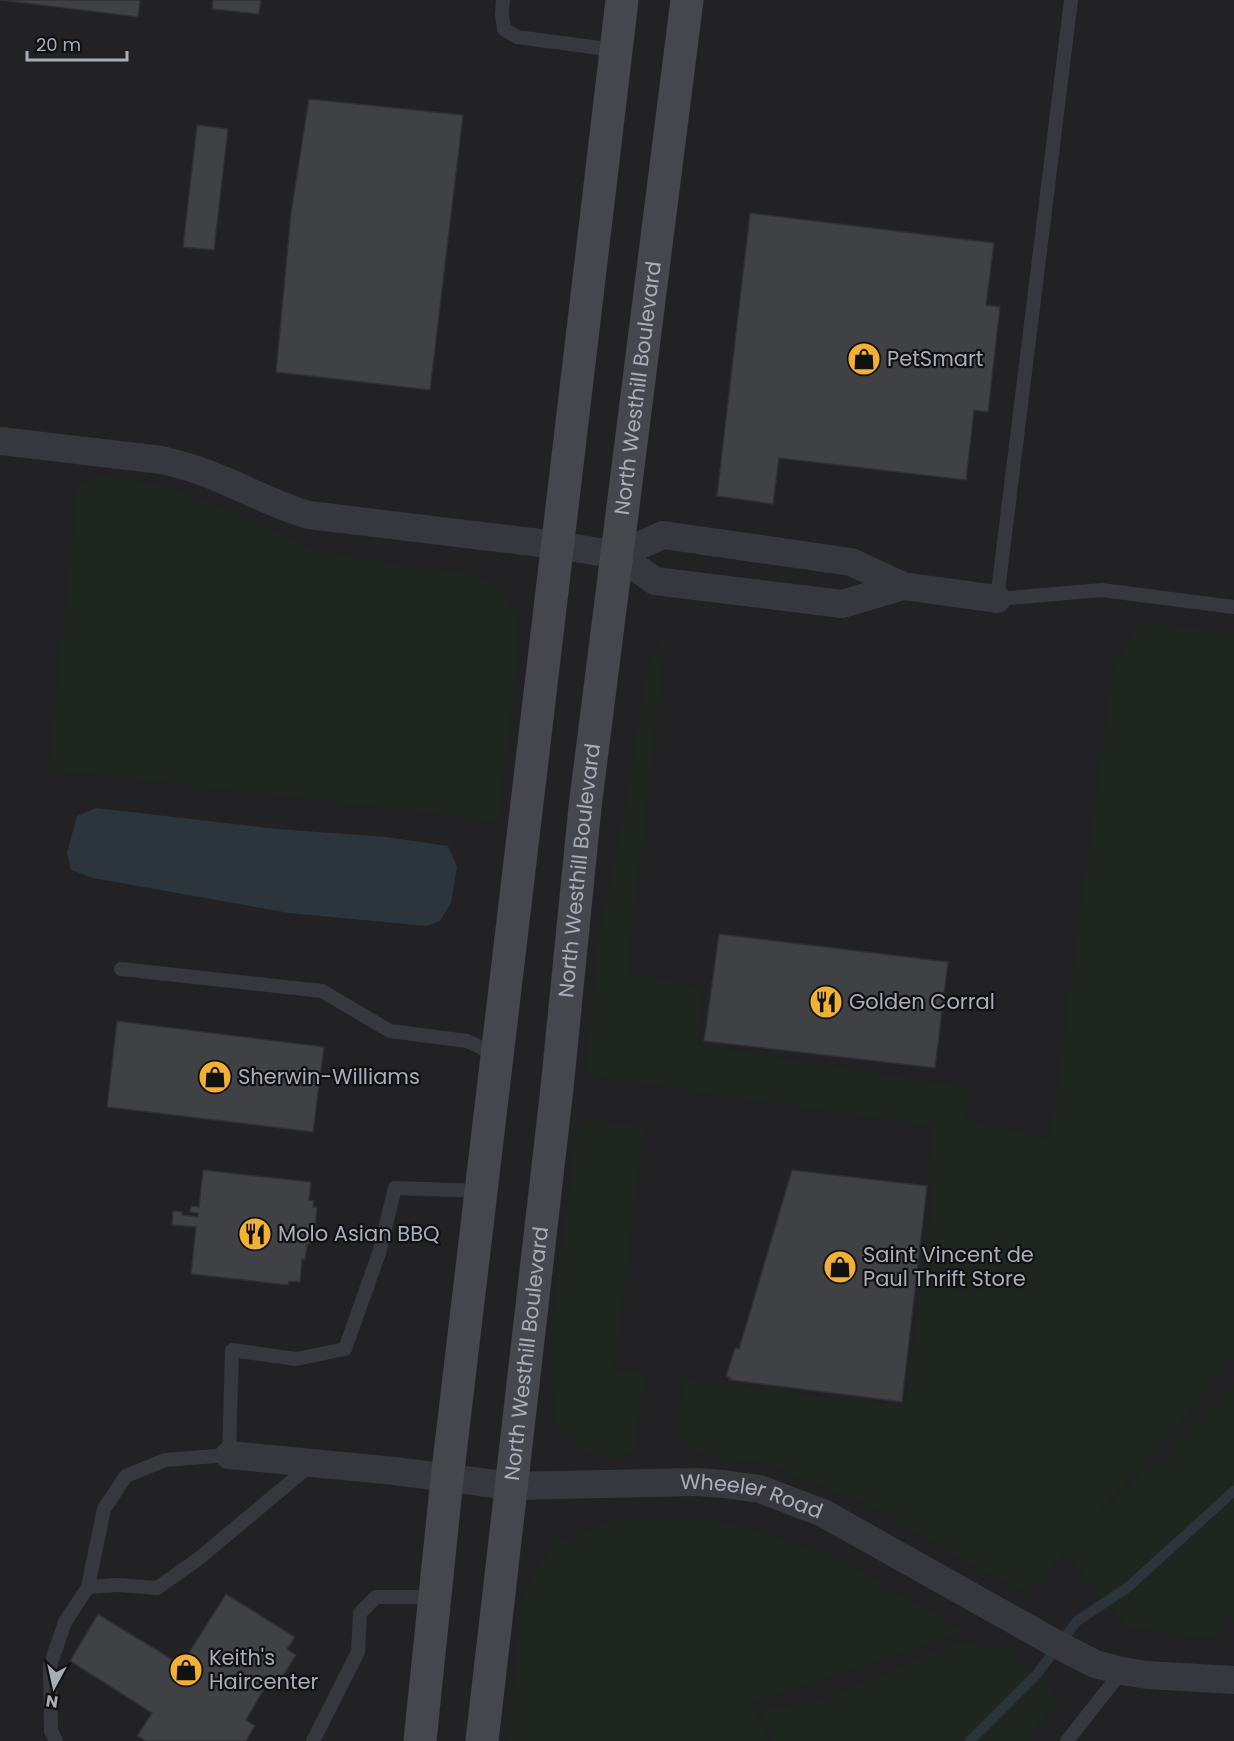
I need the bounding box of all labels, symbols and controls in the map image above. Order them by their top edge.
scale bar [27,24,128,62]
text: 20 m [36,32,81,57]
street label: North Westhill Boulevard [607,259,668,517]
shop icon: PetSmart [846,341,882,377]
place label: PetSmart [887,344,983,373]
street label: North Westhill Boulevard [551,742,607,999]
restaurant icon: Golden Corral [808,984,844,1020]
place label: Golden Corral [849,987,995,1016]
shop icon: Sherwin-Williams [197,1059,233,1095]
place label: Sherwin-Williams [238,1062,420,1091]
restaurant icon: Molo Asian BBQ [237,1216,273,1252]
place label: Molo Asian BBQ [278,1219,440,1248]
street label: North Westhill Boulevard [497,1225,555,1482]
place label: Saint Vincent de Paul Thrift Store [863,1240,1034,1293]
shop icon: Saint Vincent de Paul Thrift Store [822,1249,858,1285]
street label: Wheeler Road [680,1467,827,1526]
place label: Keith's Haircenter [209,1643,319,1696]
shop icon: Keith's Haircenter [168,1652,204,1688]
north arrow [24,1657,84,1717]
text: N [44,1689,60,1714]

